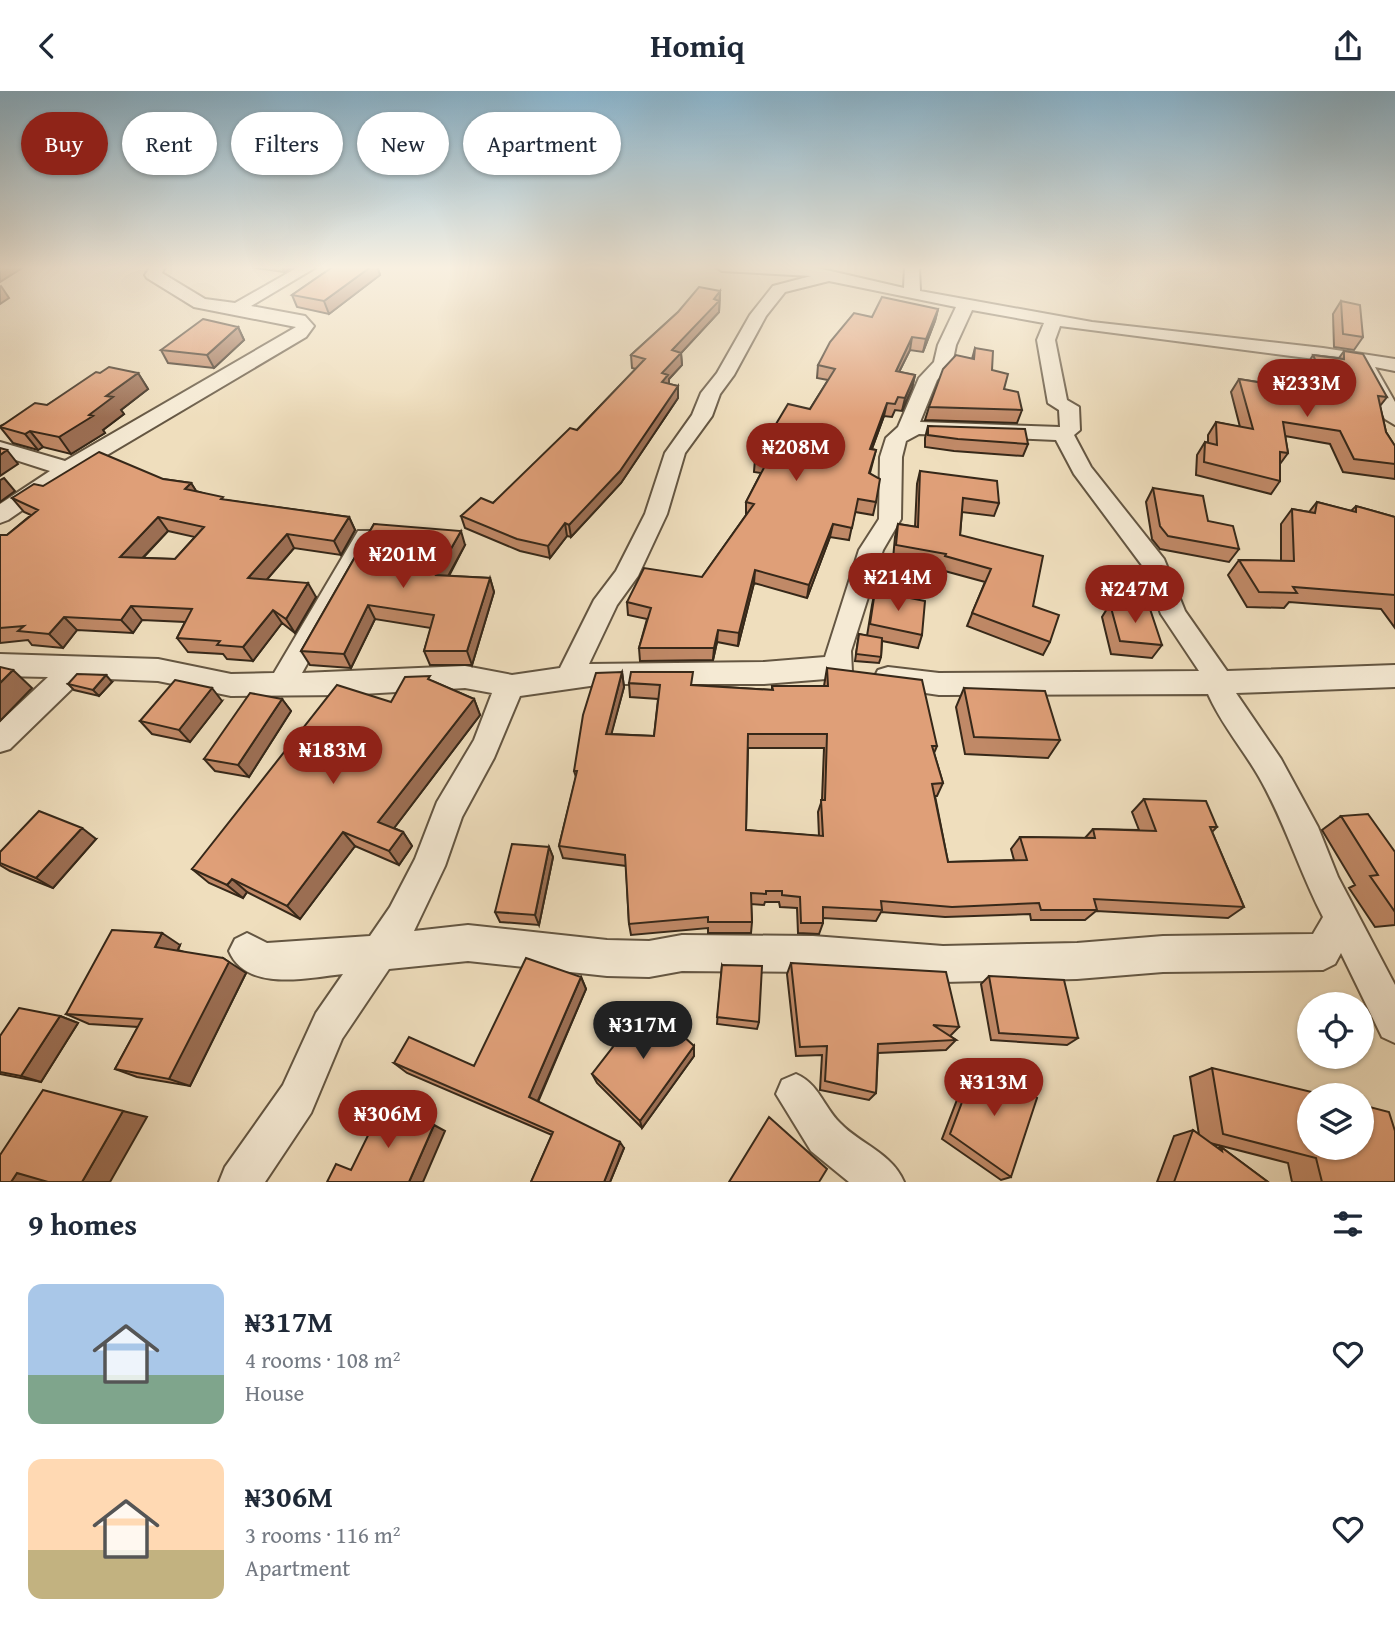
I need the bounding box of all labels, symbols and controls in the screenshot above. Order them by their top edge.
text: Homiq [650,22,745,69]
icon: back [28,27,66,65]
icon: share [1329,27,1367,65]
chip: Buy [21,112,108,175]
chip: Rent [122,112,217,175]
chip: Filters [231,112,343,175]
chip: New [357,112,449,175]
chip: Apartment [463,112,621,175]
pin: ₦233M [1258,359,1356,419]
text: ₦233M [1273,365,1341,398]
pin: ₦208M [747,423,845,483]
text: ₦208M [762,429,830,462]
pin: ₦201M [354,531,452,590]
text: ₦201M [369,536,437,569]
pin: ₦214M [849,553,947,613]
text: ₦214M [864,559,932,592]
pin: ₦247M [1086,566,1184,625]
text: ₦247M [1101,571,1169,604]
pin: ₦183M [284,727,382,786]
text: ₦183M [299,732,367,765]
map controls [1297,992,1374,1160]
button: locate [1297,992,1374,1069]
pin: ₦317M [594,1002,692,1061]
text: ₦317M [609,1007,677,1040]
pin: ₦313M [945,1059,1043,1118]
text: ₦313M [960,1064,1028,1097]
button: layers [1297,1083,1374,1160]
pin: ₦306M [339,1091,437,1150]
text: ₦306M [354,1096,422,1129]
text: 9 homes [28,1202,137,1246]
icon: filters [1329,1205,1367,1243]
text: ₦317M [245,1299,333,1343]
icon: home [84,1312,168,1396]
icon: heart [1329,1335,1367,1373]
text: 4 rooms · 108 m² [245,1343,400,1376]
text: House [245,1376,304,1409]
text: ₦306M [245,1474,333,1518]
icon: home [84,1487,168,1571]
icon: heart [1329,1510,1367,1548]
text: 3 rooms · 116 m² [245,1518,400,1551]
text: Apartment [245,1551,350,1584]

